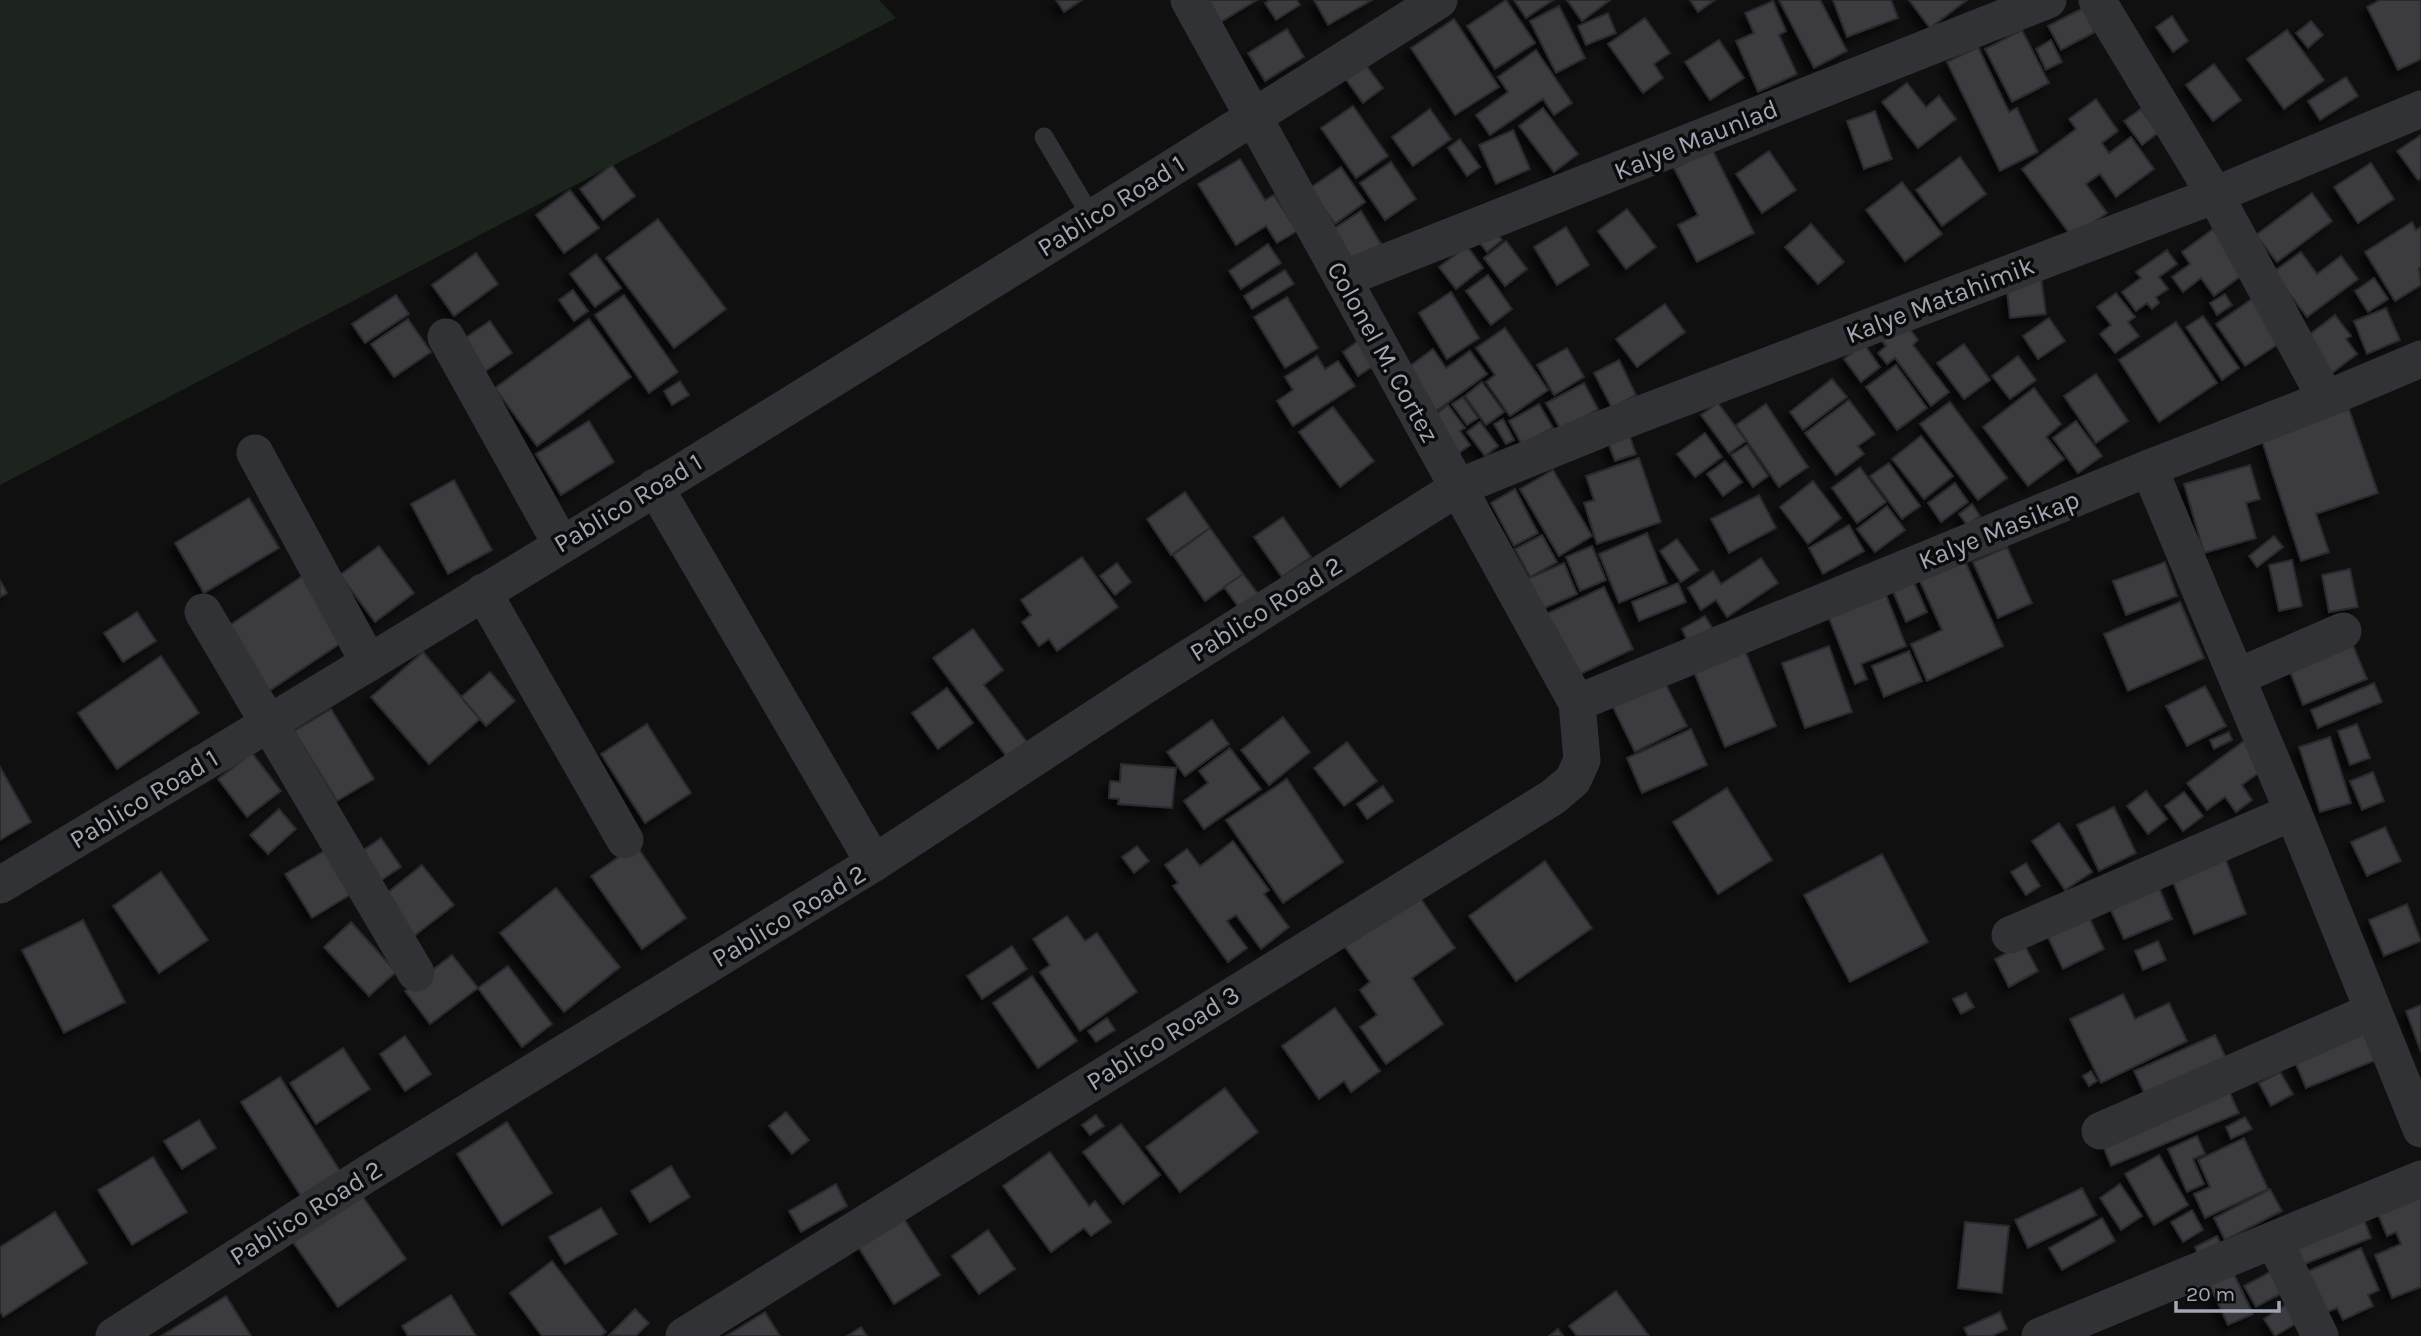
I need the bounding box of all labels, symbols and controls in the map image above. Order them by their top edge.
street label: Kalye Maunlad [1610,93,1782,187]
street label: Pablico Road 1 [1032,148,1190,264]
street label: Kalye Matahimik [1841,250,2039,350]
street label: Colonel M. Cortez [1320,256,1446,448]
street label: Pablico Road 1 [548,447,708,559]
street label: Kalye Masikap [1914,484,2084,576]
street label: Pablico Road 2 [1184,550,1348,668]
street label: Pablico Road 1 [64,743,224,855]
street label: Pablico Road 2 [706,858,872,974]
street label: Pablico Road 3 [1081,979,1245,1097]
street label: Pablico Road 2 [224,1154,388,1272]
scale bar [2176,1270,2279,1314]
text: 20 m [2186,1282,2235,1306]

